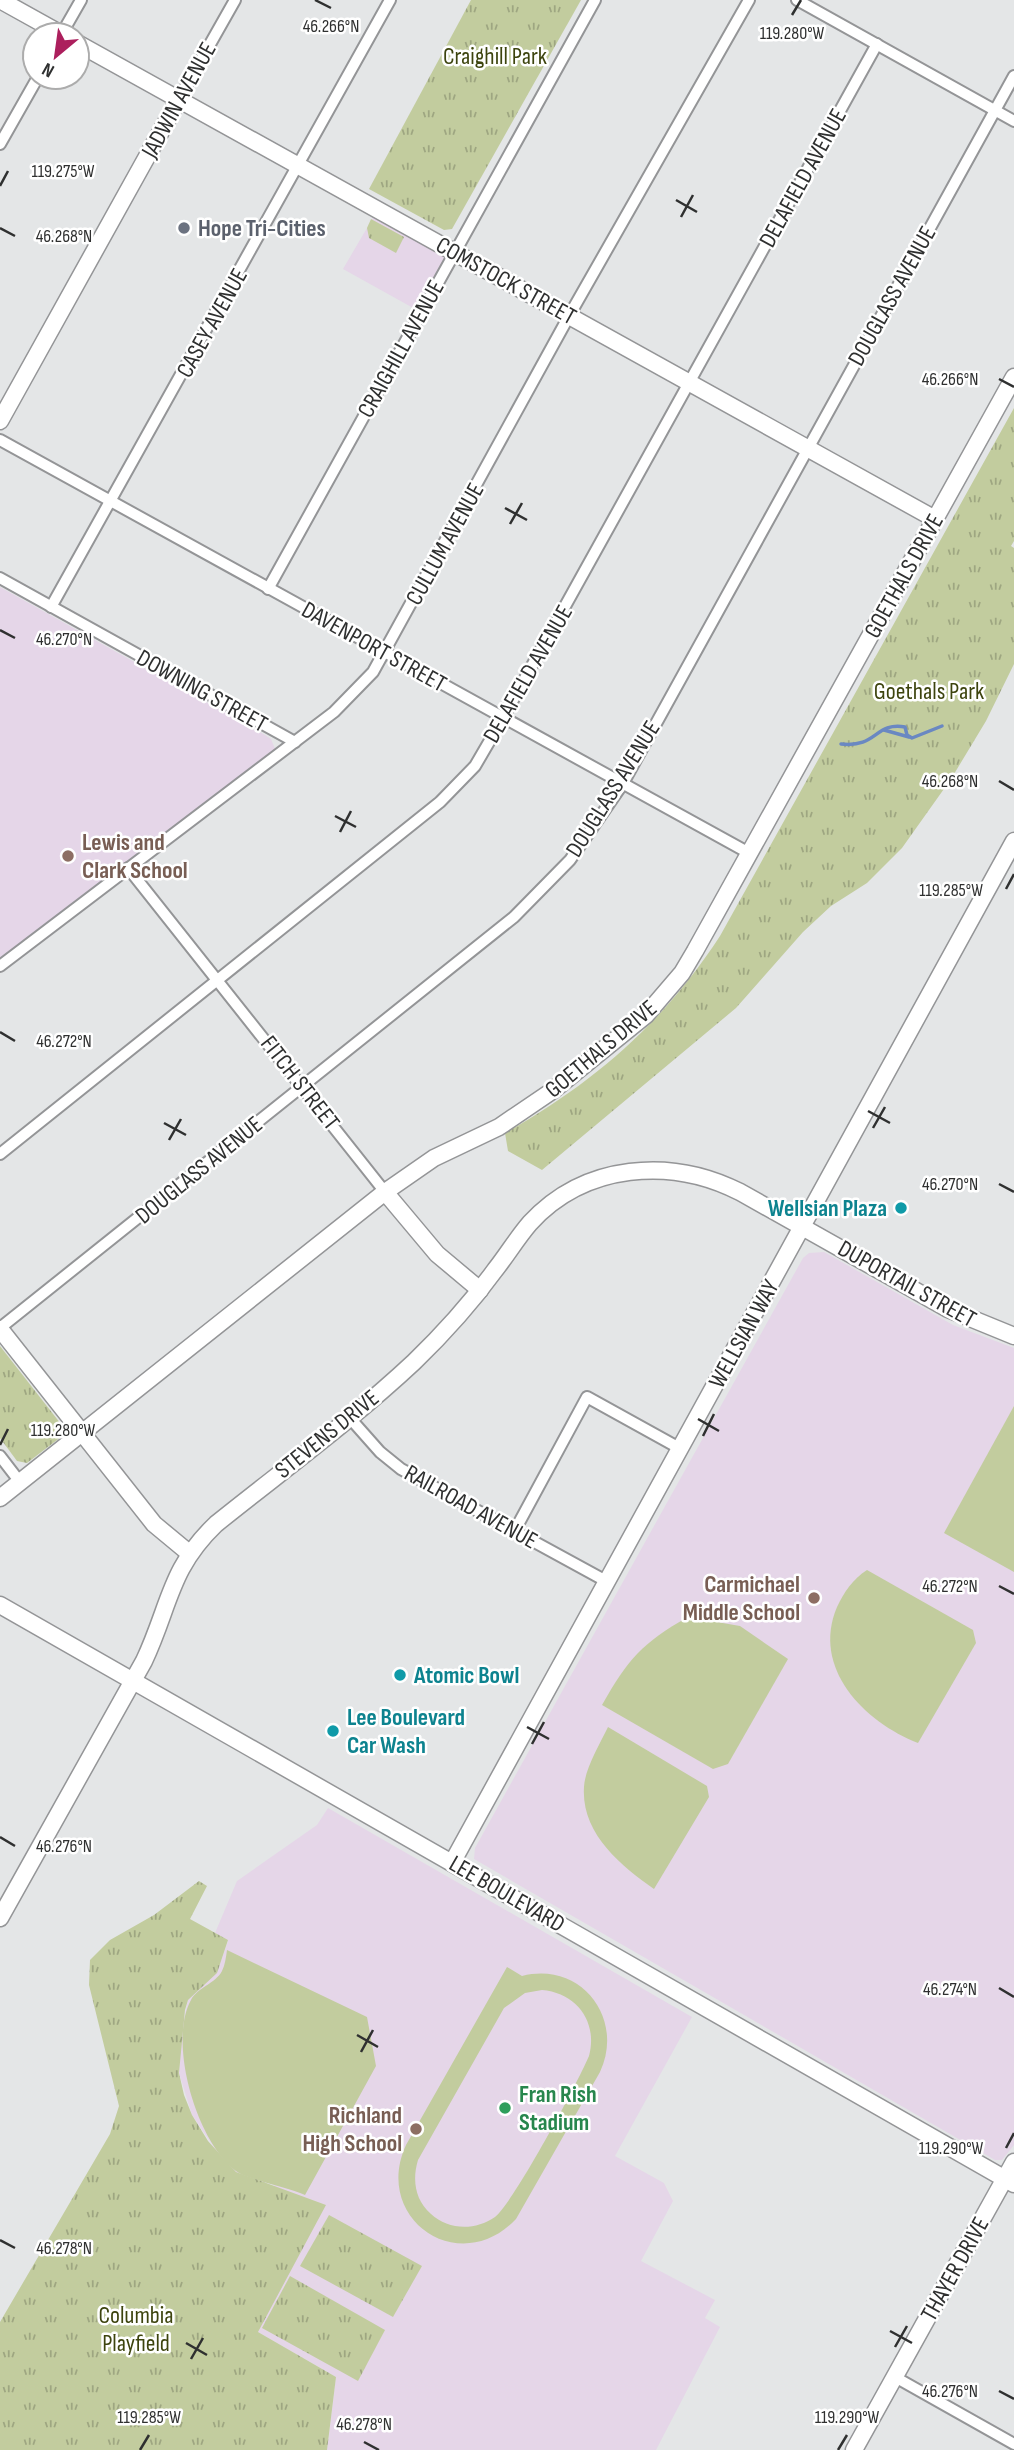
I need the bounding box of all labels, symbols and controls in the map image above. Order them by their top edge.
text: 46.266°N [303,16,359,37]
north arrow [21,21,91,91]
text: 119.280°W [760,23,825,44]
street label: JADWIN AVENUE [135,37,223,164]
park label: Craighill Park [443,42,547,71]
text: N [38,57,59,82]
street label: DELAFIELD AVENUE [753,104,853,252]
text: 119.275°W [31,161,95,182]
place label: Hope Tri-Cities [198,214,326,243]
marker: Hope Tri-Cities [176,220,192,236]
street label: DOUGLASS AVENUE [842,221,942,371]
text: 46.268°N [36,226,92,247]
street label: COMSTOCK STREET [431,231,581,332]
street label: CASEY AVENUE [170,263,254,383]
street label: CRAIGHILL AVENUE [351,275,451,423]
text: 46.266°N [922,369,978,390]
street label: CULLUM AVENUE [400,478,490,610]
street label: GOETHALS DRIVE [858,509,950,643]
street label: DAVENPORT STREET [297,595,452,699]
street label: DELAFIELD AVENUE [477,600,579,748]
text: 46.270°N [36,629,92,650]
street label: DOWNING STREET [132,643,273,739]
park label: Goethals Park [874,677,984,706]
street label: DOUGLASS AVENUE [560,716,666,862]
text: 46.268°N [922,771,978,792]
place label: Lewis and Clark School [82,828,188,885]
marker: Lewis and Clark School [60,848,76,864]
text: 119.285°W [919,880,983,901]
street label: GOETHALS DRIVE [539,994,663,1104]
street label: FITCH STREET [254,1030,346,1136]
text: 46.272°N [36,1031,92,1052]
street label: DOUGLASS AVENUE [130,1110,268,1230]
text: 46.270°N [922,1174,978,1195]
place label: Wellsian Plaza [768,1194,887,1223]
marker: Wellsian Plaza [893,1200,909,1216]
street label: DUPORTAIL STREET [833,1234,981,1334]
street label: WELLSIAN WAY [702,1275,786,1393]
street label: STEVENS DRIVE [269,1383,385,1485]
text: 119.280°W [31,1420,96,1441]
street label: RAILROAD AVENUE [399,1459,543,1555]
place label: Carmichael Middle School [683,1570,800,1627]
text: 46.272°N [922,1576,978,1597]
marker: Carmichael Middle School [806,1590,822,1606]
place label: Atomic Bowl [413,1661,519,1690]
marker: Atomic Bowl [392,1667,408,1683]
place label: Lee Boulevard Car Wash [347,1703,465,1760]
marker: Lee Boulevard Car Wash [325,1723,341,1739]
text: 46.276°N [36,1836,92,1857]
street label: LEE BOULEVARD [444,1849,570,1939]
text: 46.274°N [923,1979,977,2000]
place label: Fran Rish Stadium [519,2080,597,2137]
marker: Fran Rish Stadium [497,2100,513,2116]
place label: Richland High School [302,2101,402,2158]
marker: Richland High School [408,2121,424,2137]
text: 119.290°W [919,2138,984,2159]
street label: THAYER DRIVE [915,2212,995,2326]
text: 46.278°N [36,2238,92,2259]
park label: Columbia Playfield [99,2301,173,2358]
text: 46.276°N [922,2381,978,2402]
text: 119.285°W [117,2407,181,2428]
text: 119.290°W [815,2407,880,2428]
text: 46.278°N [336,2414,392,2435]

